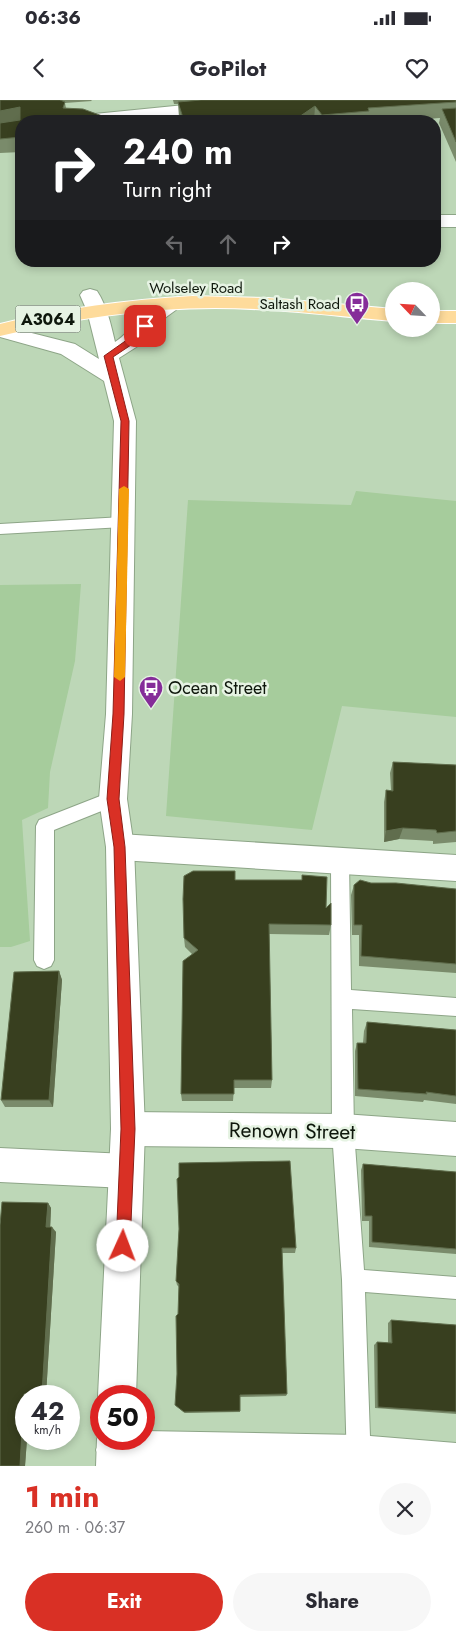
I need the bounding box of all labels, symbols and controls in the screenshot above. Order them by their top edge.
text: 06:36 [25,4,81,31]
text: GoPilot [190,52,266,84]
icon: back [25,54,53,82]
icon: heart [403,54,431,82]
text: 240 m [123,127,233,177]
icon: right [40,135,105,200]
text: Turn right [123,173,211,205]
icon: left [161,230,189,258]
icon: ahead [214,230,242,258]
icon: right [267,230,295,258]
street label: Wolseley Road [149,277,243,299]
north arrow [385,282,440,338]
map controls [385,282,440,337]
bus stop icon: Saltash Road [344,291,370,325]
place label: Saltash Road [260,293,340,315]
road number: A3064 [15,305,80,332]
pin [124,305,166,347]
icon: arrive [131,312,159,340]
bus stop icon: Ocean Street [138,675,164,709]
place label: Ocean Street [168,675,267,701]
street label: Renown Street [229,1115,355,1147]
position arrow [96,1219,148,1271]
speed limit sign: 50 [90,1385,155,1450]
text: 42 [31,1393,64,1429]
text: km/h [34,1421,61,1439]
text: 1 min [25,1475,99,1518]
button: close [379,1483,431,1535]
text: 260 m · 06:37 [25,1516,125,1539]
button: Exit [25,1573,223,1631]
button: Share [233,1573,431,1631]

